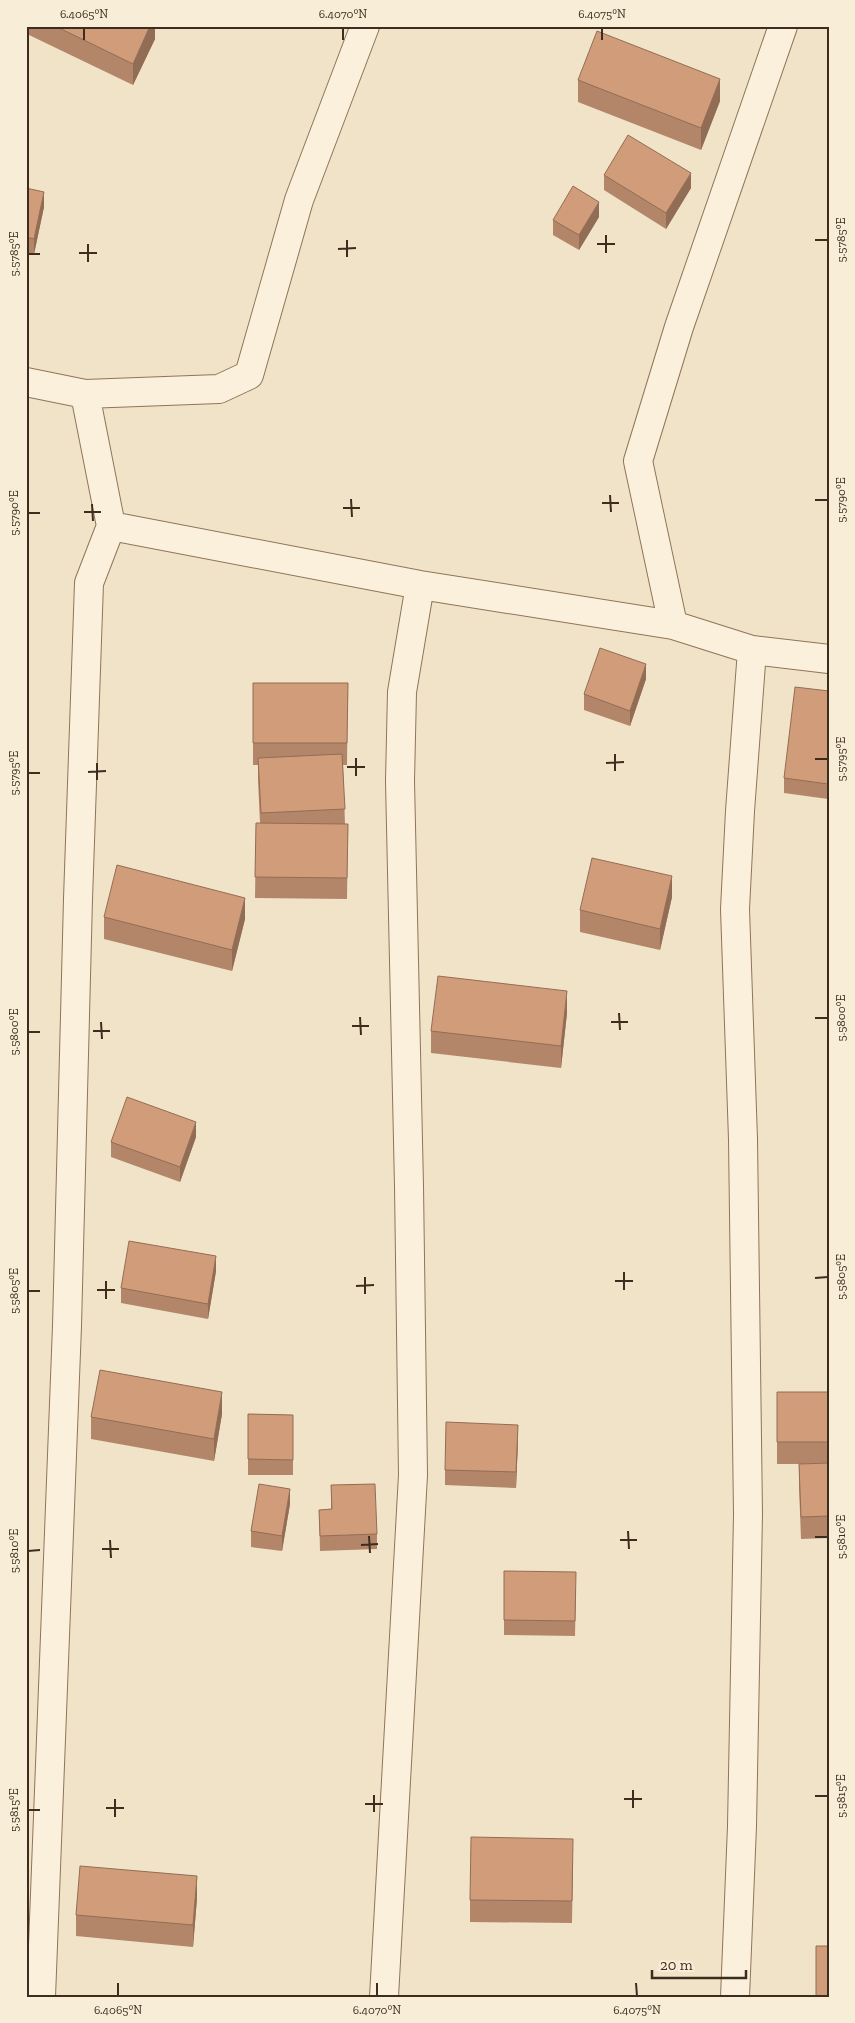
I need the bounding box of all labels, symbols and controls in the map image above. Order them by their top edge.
text: 6.4065°N [60,7,108,21]
text: 6.4070°N [319,7,367,21]
text: 6.4075°N [578,7,626,21]
text: 5.5785°E [834,218,848,262]
text: 5.5785°E [7,232,21,276]
text: 5.5790°E [834,477,848,523]
text: 5.5790°E [7,490,21,536]
text: 5.5795°E [834,737,848,781]
text: 5.5795°E [7,751,21,795]
text: 5.5800°E [834,995,848,1041]
text: 5.5800°E [7,1009,21,1055]
text: 5.5805°E [834,1254,848,1300]
text: 5.5805°E [7,1268,21,1314]
text: 5.5810°E [834,1515,848,1559]
text: 5.5810°E [7,1529,21,1573]
text: 5.5815°E [834,1774,848,1818]
text: 5.5815°E [7,1788,21,1832]
scale bar [652,1948,746,1980]
text: 20 m [660,1956,693,1974]
text: 6.4065°N [94,2003,142,2017]
text: 6.4070°N [353,2003,401,2017]
text: 6.4075°N [613,2003,661,2017]

